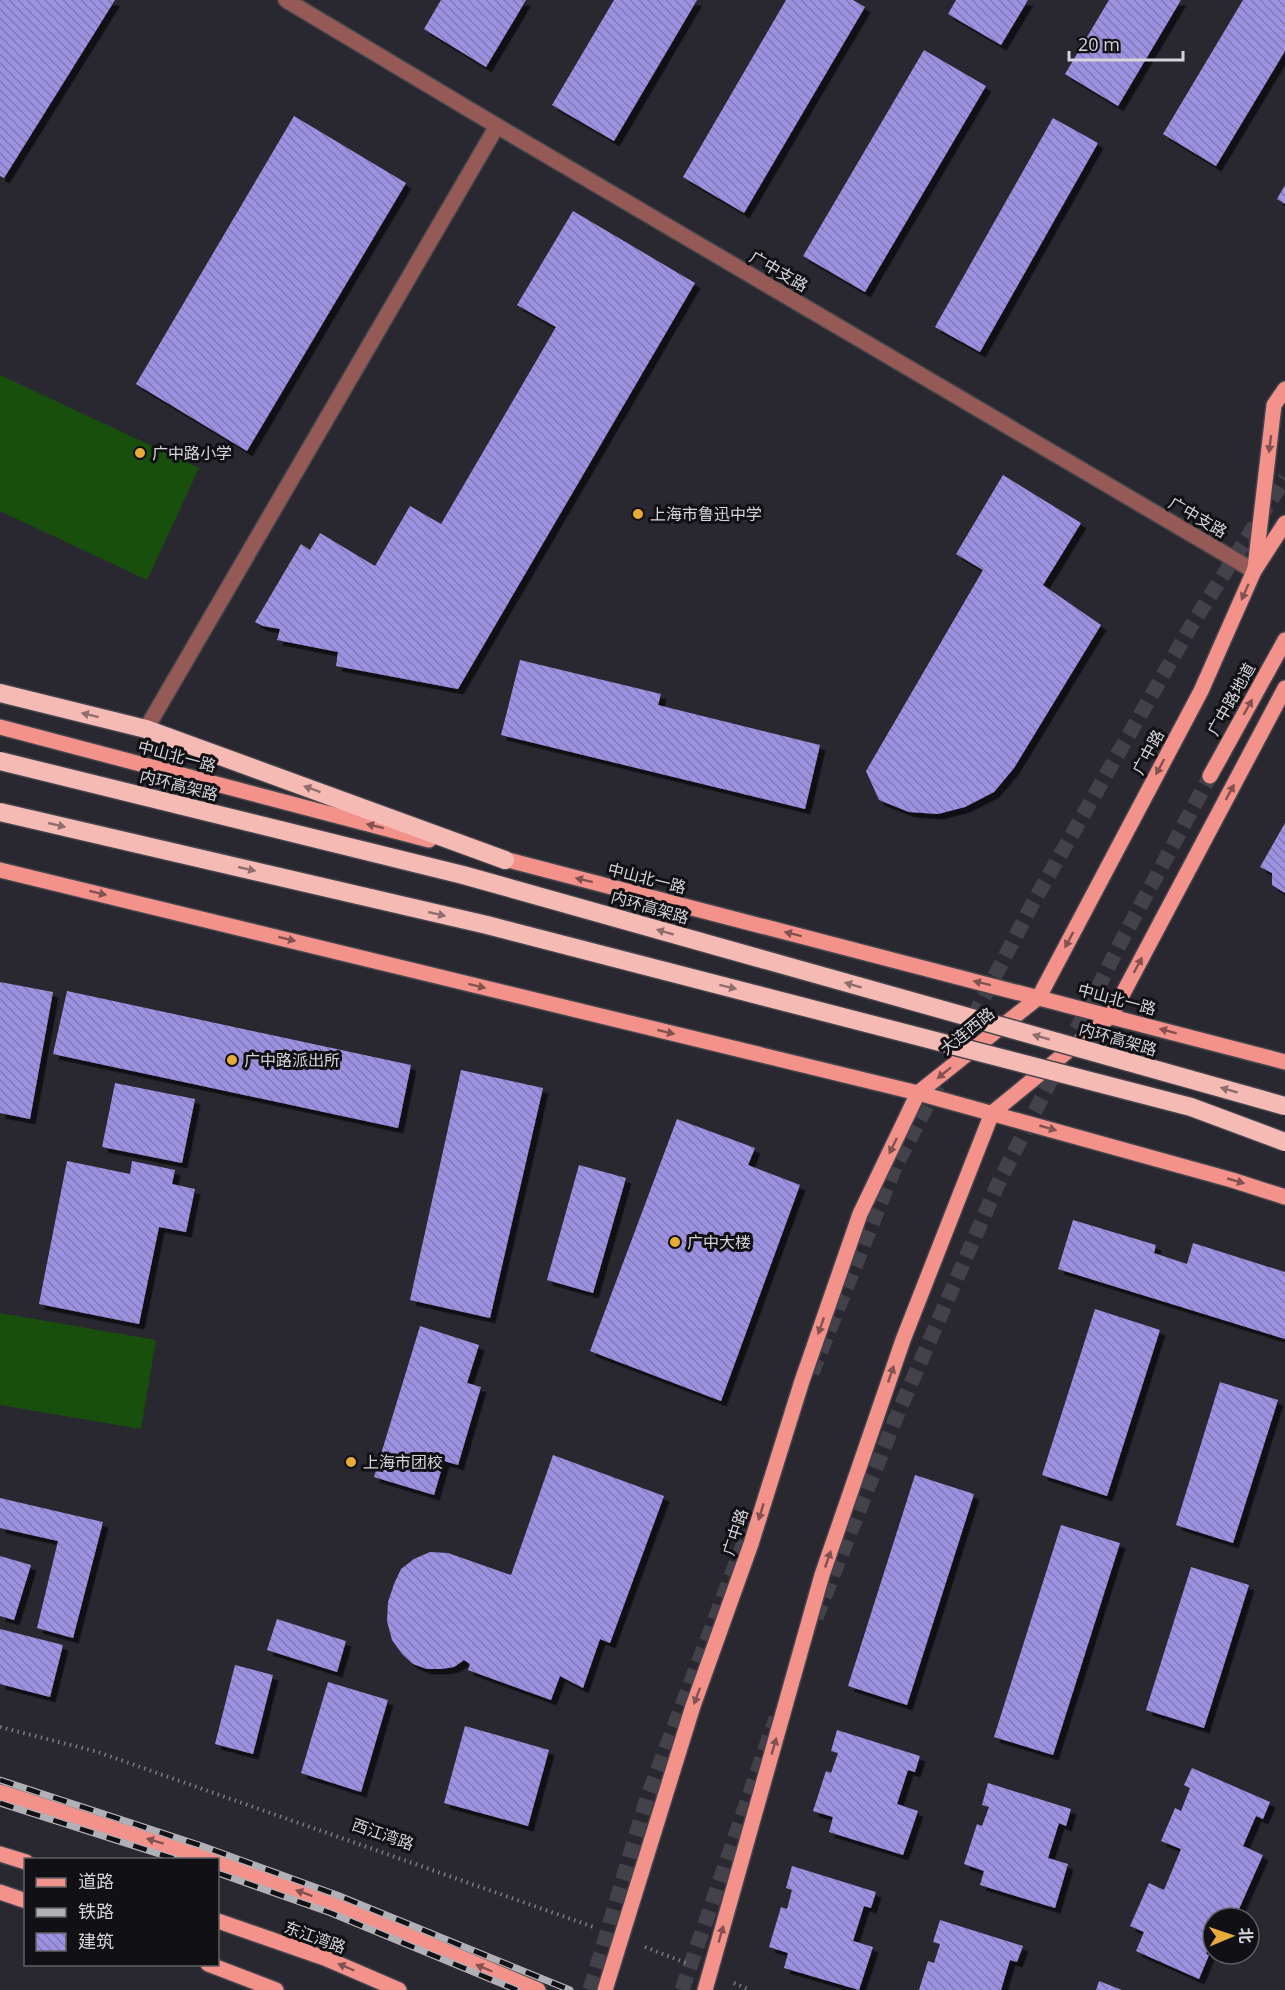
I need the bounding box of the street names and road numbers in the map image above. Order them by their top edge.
street label: 广中支路 [746,245,812,297]
street label: 广中支路 [1165,491,1231,543]
street label: 广中路地道 [1202,659,1260,739]
street label: 广中路 [1127,726,1169,778]
street label: 中山北一路 [136,735,218,777]
street label: 内环高架路 [138,765,220,805]
street label: 中山北一路 [606,858,688,898]
street label: 内环高架路 [609,885,691,929]
street label: 中山北一路 [1076,978,1158,1020]
street label: 大连西路 [935,1002,999,1060]
street label: 内环高架路 [1077,1017,1159,1061]
street label: 广中路 [717,1506,753,1558]
street label: 西江湾路 [349,1813,417,1855]
street label: 东江湾路 [281,1916,349,1958]

